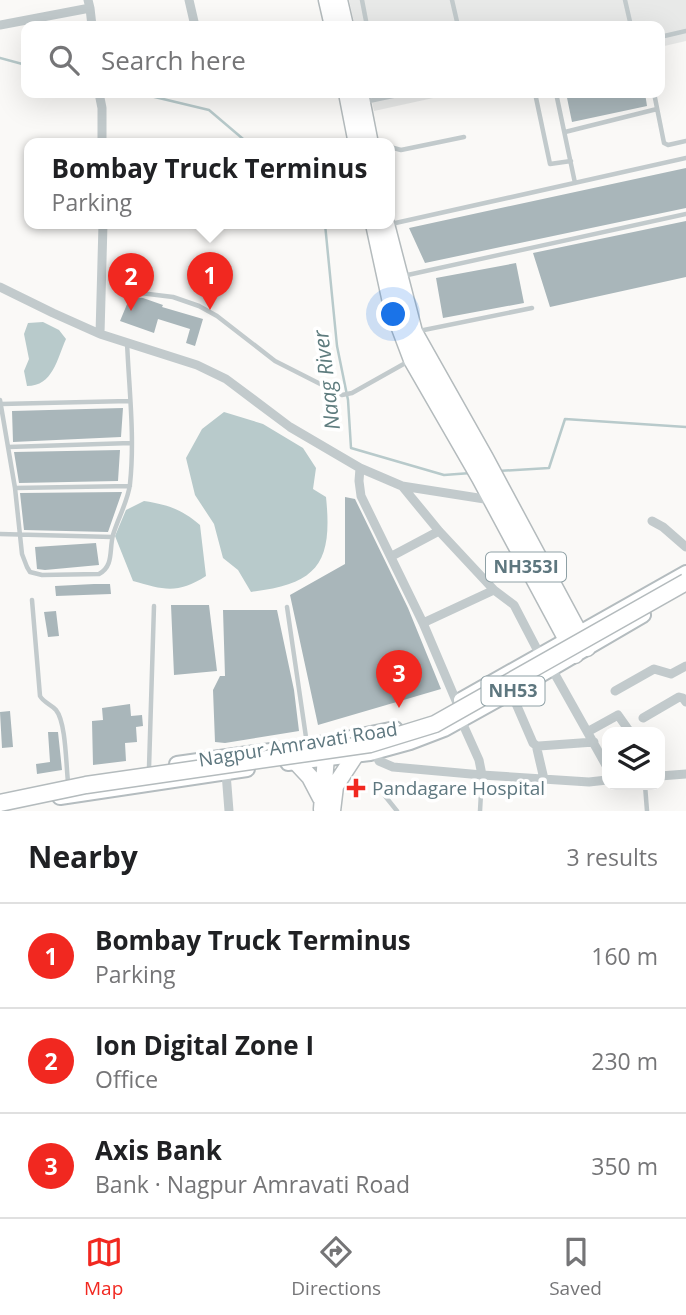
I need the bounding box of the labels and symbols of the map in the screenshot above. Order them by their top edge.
pin: 1 [187,252,233,310]
pin: 2 [108,253,154,311]
your location [376,297,410,331]
water label: Naag River [306,328,346,432]
road number: NH353I [486,552,566,582]
pin: 3 [376,650,422,708]
road number: NH53 [482,676,544,706]
street label: Nagpur Amravati Road [197,715,399,773]
place label: Pandagare Hospital [372,775,545,801]
marker: Pandagare Hospital [346,778,366,798]

